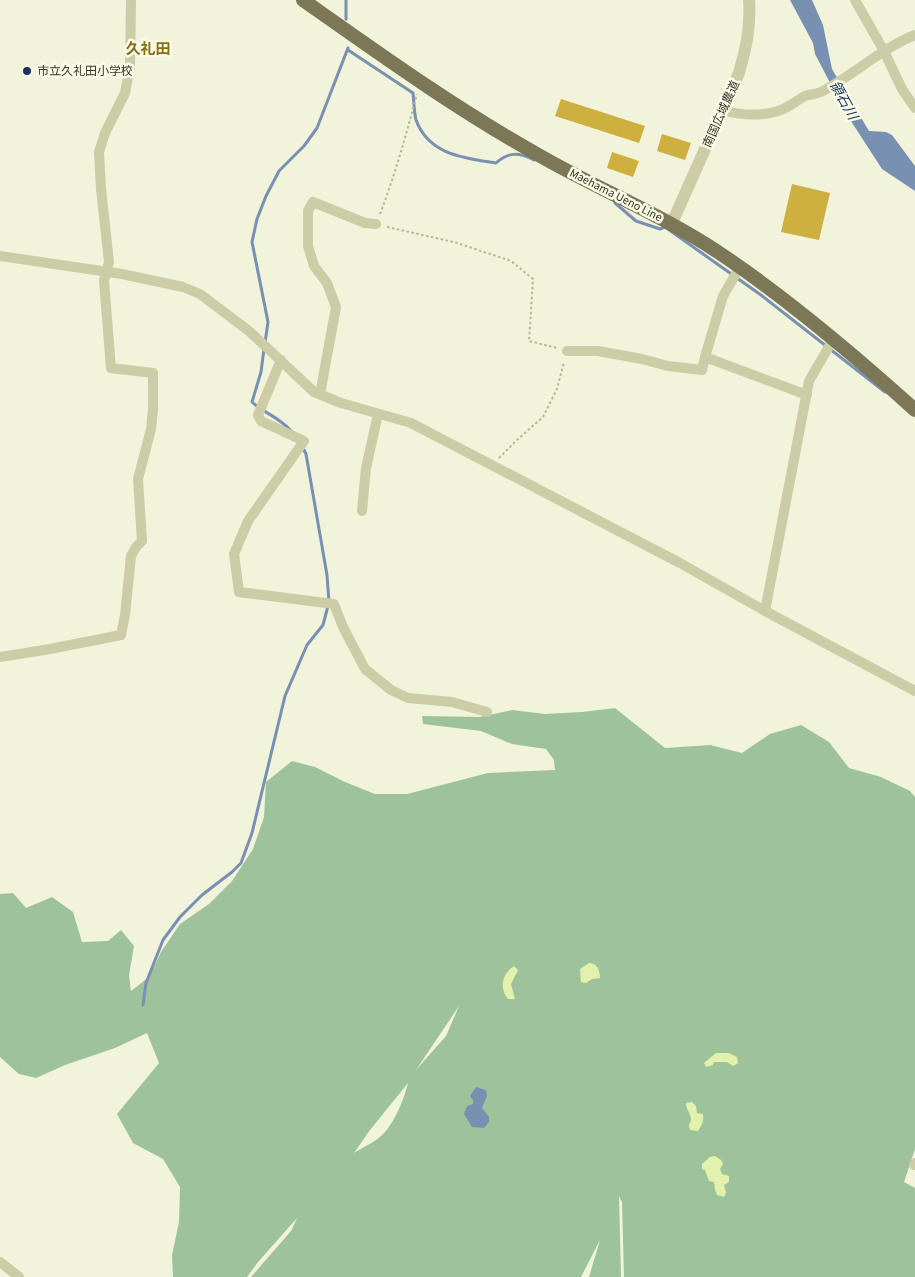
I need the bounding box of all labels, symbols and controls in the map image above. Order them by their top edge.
district label: 久礼田 [125,39,171,60]
place label: 市立久礼田小学校 [37,63,133,80]
marker: 市立久礼田小学校 [21,65,33,77]
water label: 領石川 [824,77,863,125]
street label: 南国広域農道 [699,78,744,151]
street label: Maehama Ueno Line [566,165,665,226]

